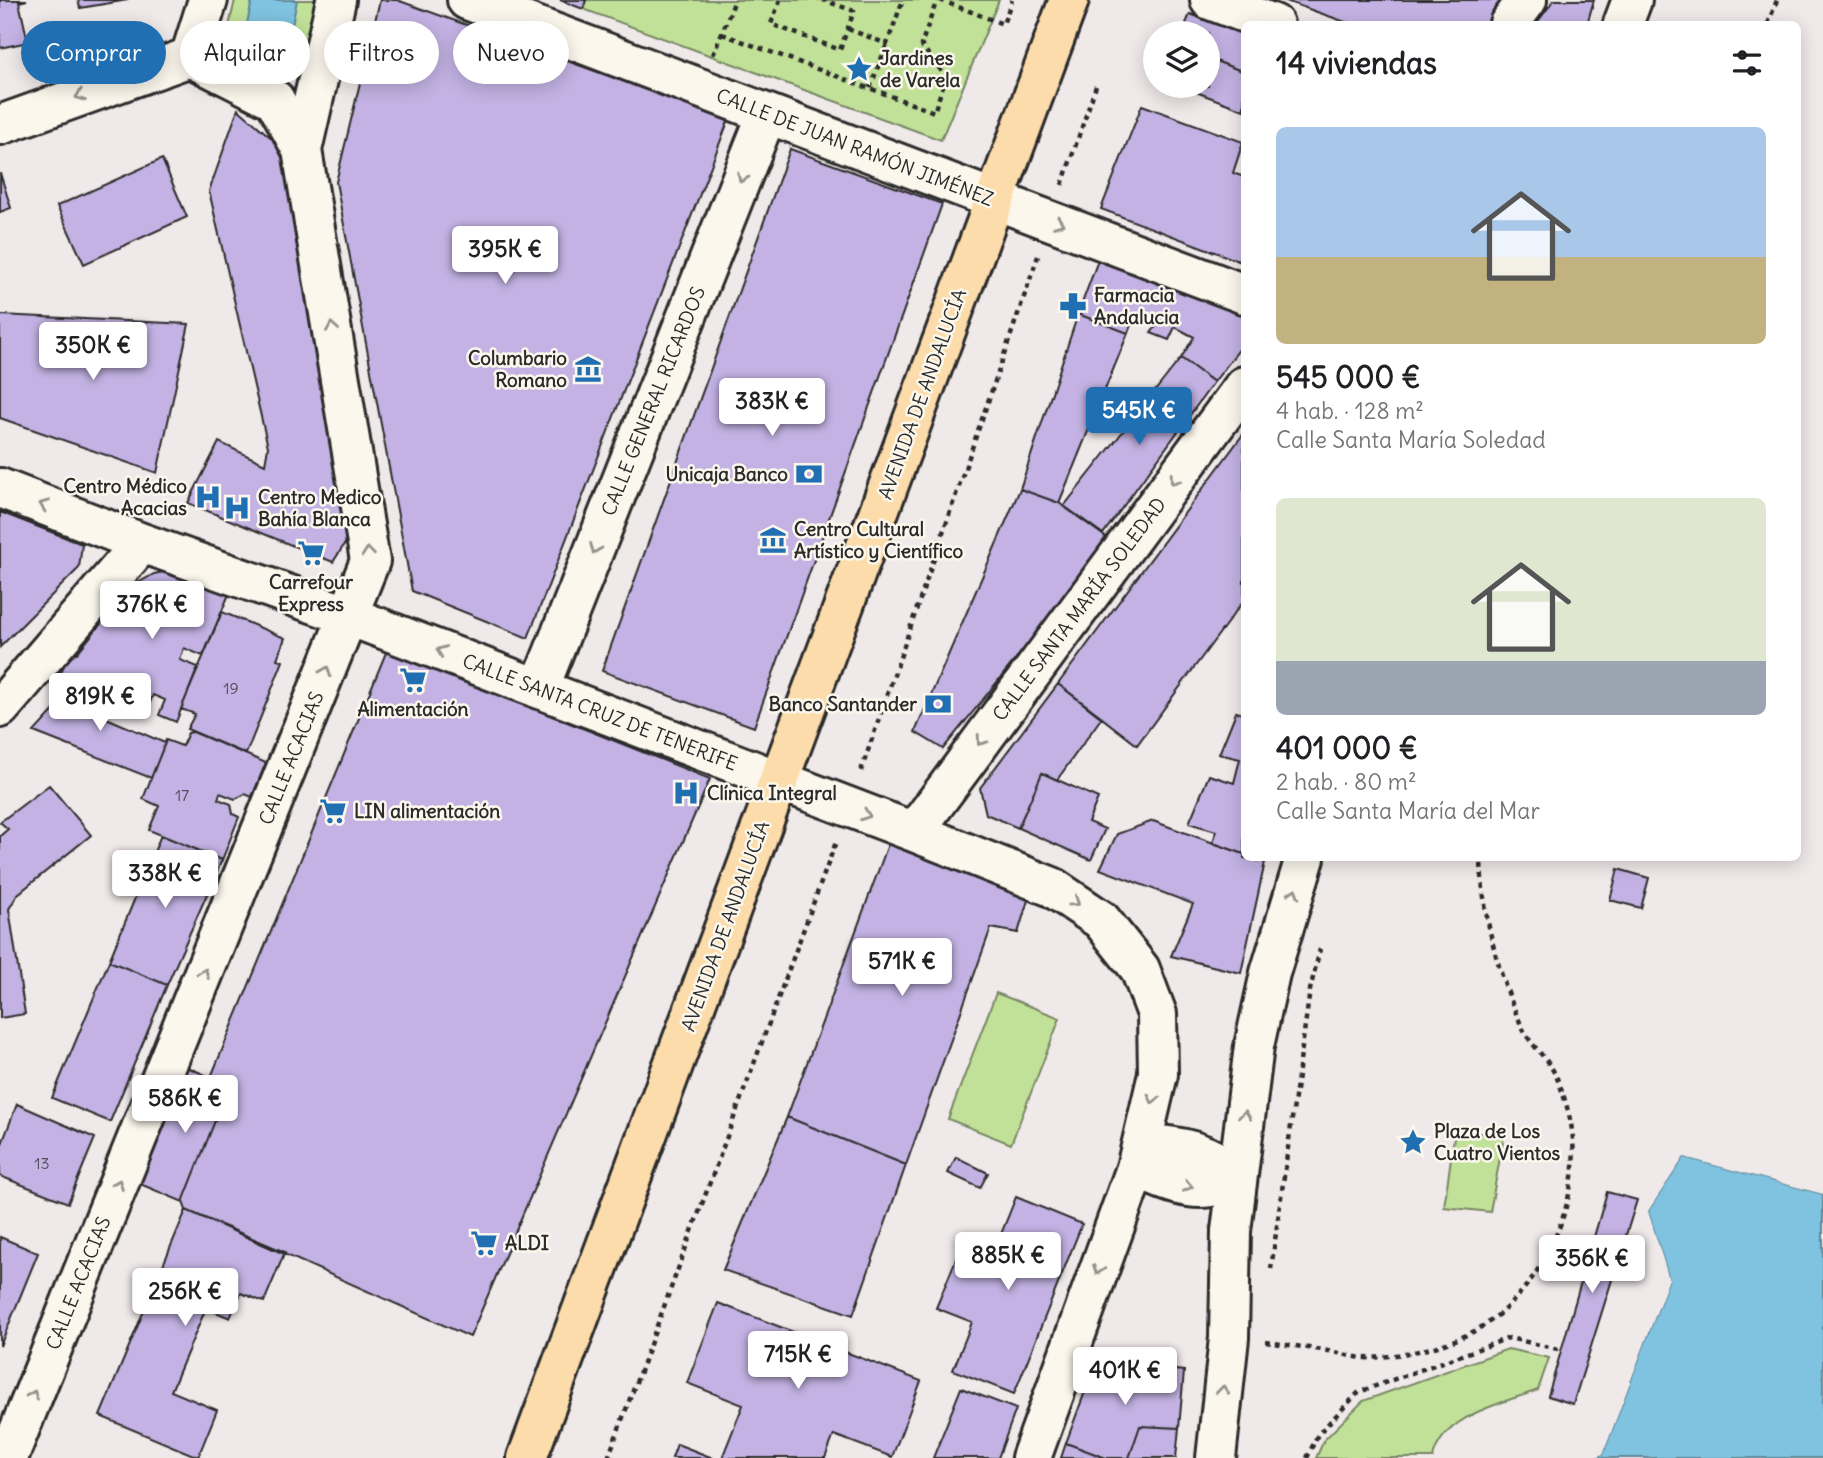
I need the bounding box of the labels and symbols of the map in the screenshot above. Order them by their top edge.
place label: Jardines de Varela [880,46,960,92]
place icon: Jardines de Varela [844,54,874,84]
street label: CALLE DE JUAN RAMÓN JIMÉNEZ [713,83,997,211]
one-way arrow [75,88,87,102]
one-way arrow [736,171,750,183]
one-way arrow [1052,215,1064,229]
pin: 395K € [448,226,562,286]
street label: CALLE GENERAL RICARDOS [596,283,710,519]
place label: Farmacia Andalucia [1094,283,1179,329]
street label: AVENIDA DE ANDALUCÍA [873,285,971,503]
pharmacy icon: Farmacia Andalucia [1058,291,1088,321]
pin: 350K € [36,322,150,382]
one-way arrow [324,322,339,333]
place label: Columbario Romano [468,346,567,392]
museum icon: Columbario Romano [573,354,603,384]
pin: 383K € [715,378,829,438]
pin: 545K € [1082,388,1196,447]
bank icon: Unicaja Banco [794,459,824,489]
place label: Unicaja Banco [665,462,788,486]
one-way arrow [1170,472,1183,485]
place label: Centro Médico Acacias [64,474,187,520]
hospital icon: Centro Médico Acacias [193,482,223,512]
place label: Centro Medico Bahía Blanca [258,485,382,531]
hospital icon: Centro Medico Bahía Blanca [222,493,252,523]
street label: CALLE SANTA MARÍA SOLEDAD [987,493,1171,725]
one-way arrow [38,499,50,513]
place label: Centro Cultural Artístico y Científico [794,517,963,563]
museum icon: Centro Cultural Artístico y Científico [758,525,788,555]
supermarket icon: Carrefour Express [296,538,326,568]
one-way arrow [589,542,603,554]
one-way arrow [360,546,375,558]
place label: Carrefour Express [269,570,353,616]
pin: 376K € [95,582,209,641]
one-way arrow [436,646,448,660]
street label: CALLE SANTA CRUZ DE TENERIFE [459,648,741,776]
supermarket icon: Alimentación [398,665,428,695]
one-way arrow [318,666,332,678]
pin: 819K € [43,674,157,733]
house number: 19 [223,678,239,698]
street label: CALLE ACACIAS [253,688,329,828]
bank icon: Banco Santander [923,689,953,719]
place label: Banco Santander [768,692,917,716]
place label: Alimentación [357,697,469,721]
one-way arrow [976,734,989,746]
hospital icon: Clínica Integral [671,778,701,808]
place label: Clínica Integral [707,781,837,805]
house number: 17 [175,785,189,805]
supermarket icon: LIN alimentación [318,796,348,826]
place label: LIN alimentación [354,799,500,823]
one-way arrow [859,806,871,820]
street label: AVENIDA DE ANDALUCÍA [676,817,774,1035]
pin: 338K € [108,850,222,910]
one-way arrow [1285,887,1300,899]
one-way arrow [1067,894,1080,906]
pin: 571K € [845,939,959,998]
one-way arrow [195,968,209,980]
pin: 586K € [128,1076,242,1135]
one-way arrow [1147,1093,1161,1105]
one-way arrow [1238,1109,1253,1121]
place label: Plaza de Los Cuatro Vientos [1434,1119,1561,1165]
place icon: Plaza de Los Cuatro Vientos [1398,1127,1428,1157]
house number: 13 [34,1153,50,1173]
one-way arrow [1181,1177,1193,1192]
one-way arrow [110,1178,124,1190]
street label: CALLE ACACIAS [40,1213,116,1353]
supermarket icon: ALDI [469,1228,499,1258]
place label: ALDI [505,1231,549,1255]
pin: 885K € [951,1232,1065,1292]
pin: 356K € [1535,1236,1649,1295]
one-way arrow [1093,1263,1107,1275]
pin: 256K € [128,1268,242,1328]
pin: 715K € [741,1332,855,1391]
pin: 401K € [1068,1348,1182,1407]
one-way arrow [1215,1384,1230,1395]
one-way arrow [25,1389,39,1402]

